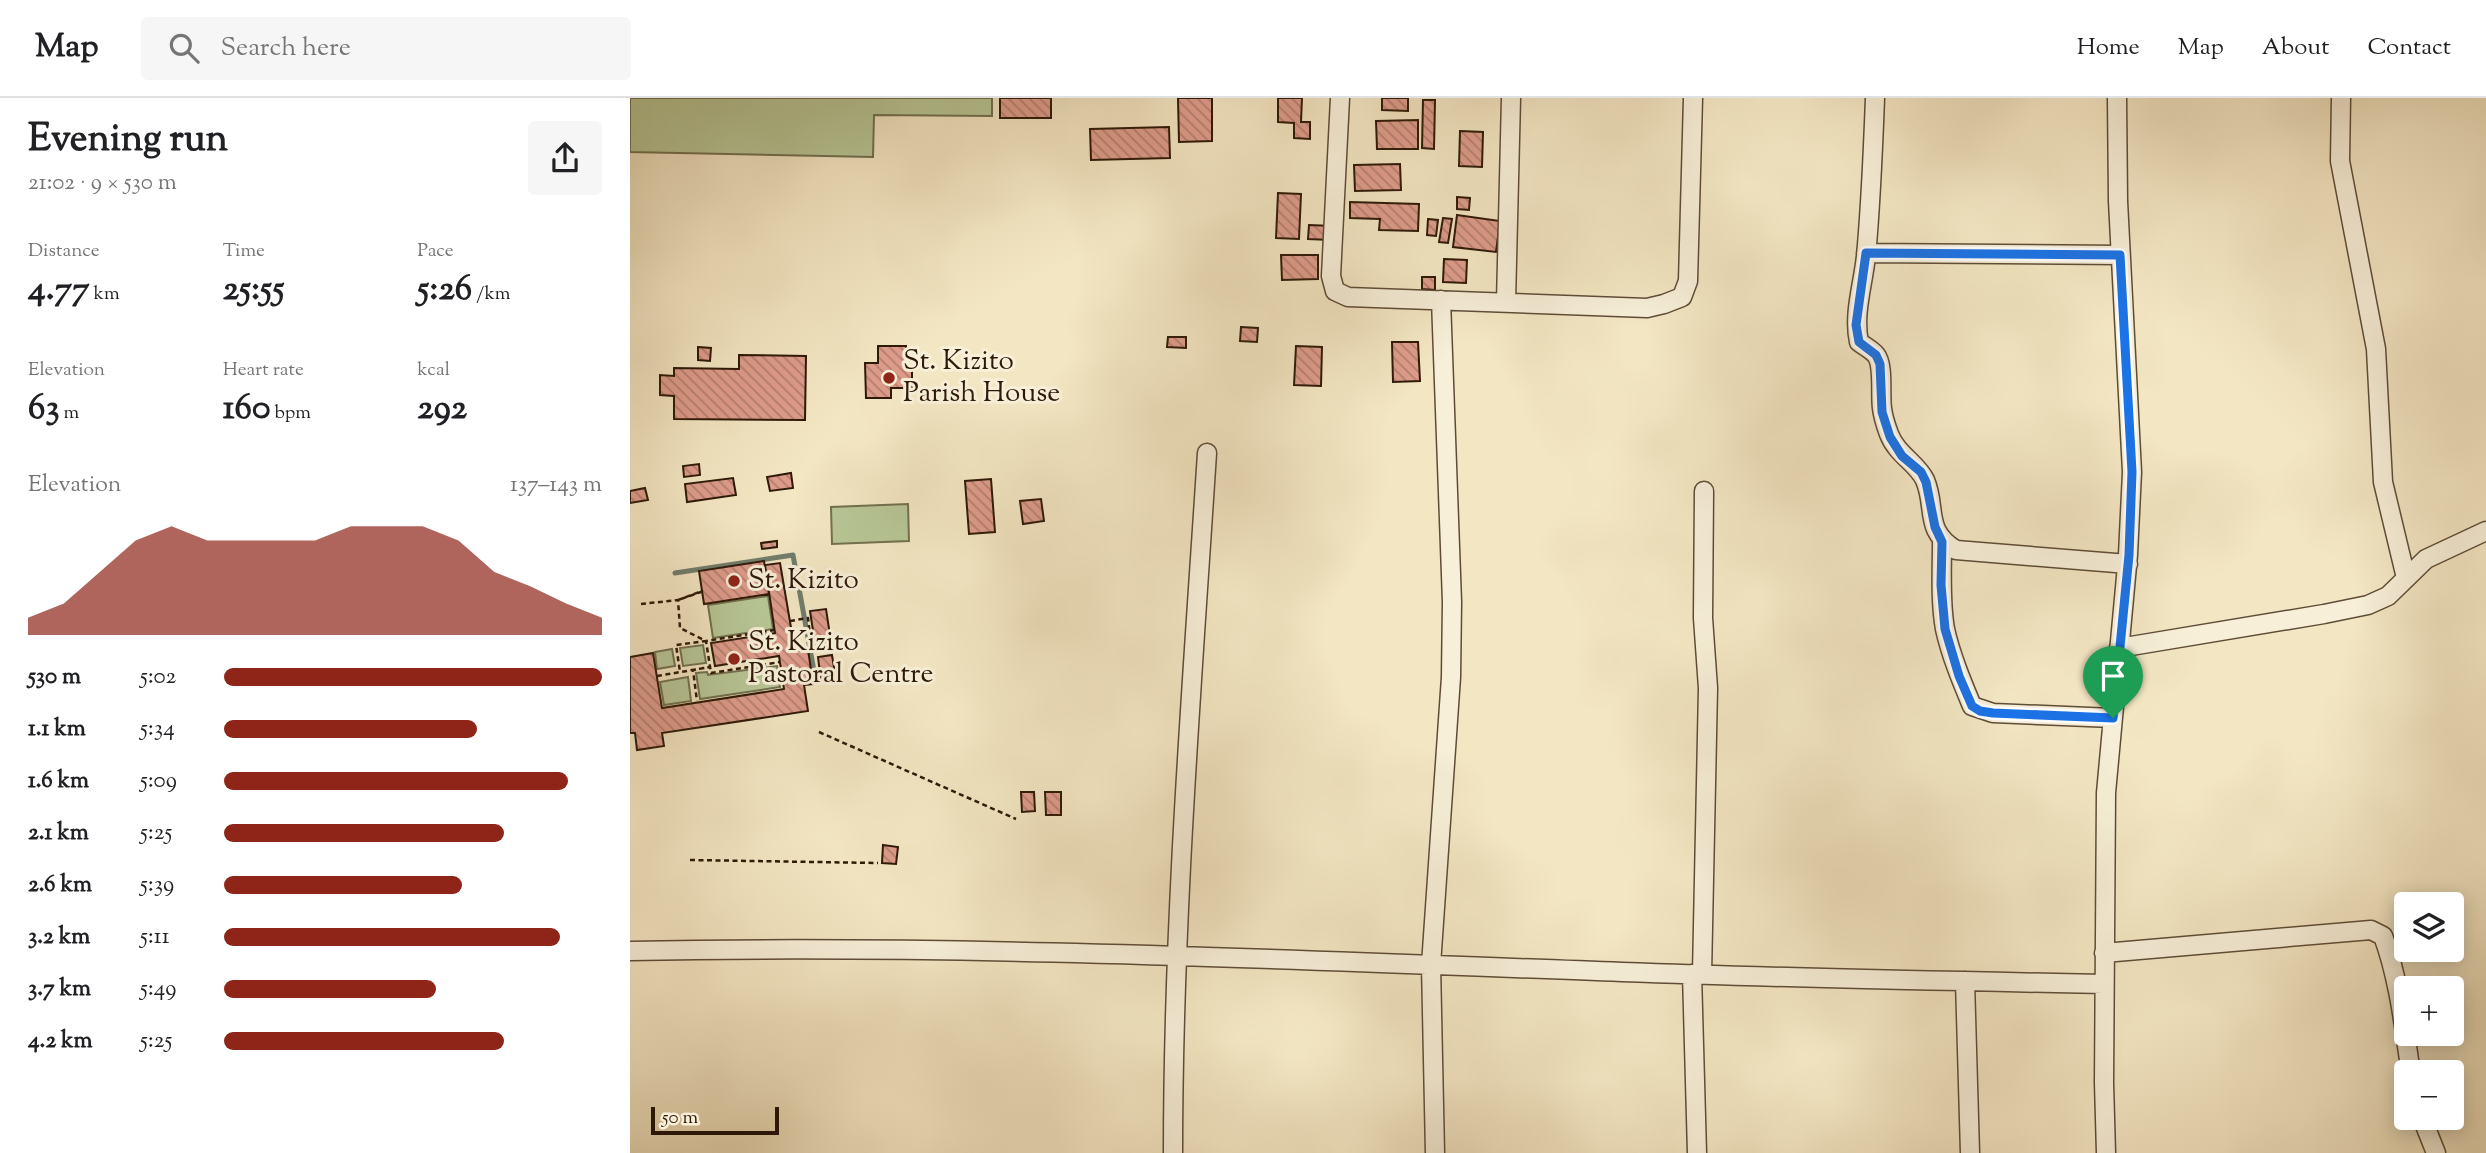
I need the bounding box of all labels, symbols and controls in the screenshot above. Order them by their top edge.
search box [141,17,631,80]
text: Map [35,24,99,72]
icon: search [165,29,203,67]
text: Search here [221,30,351,67]
text: Home [2077,31,2140,65]
text: Map [2178,31,2224,65]
text: About [2262,31,2329,65]
text: Contact [2367,31,2451,65]
text: Evening run [28,114,228,168]
button: share [528,121,602,195]
text: 21:02 · 9 × 530 m [28,167,177,200]
text: Distance [28,238,100,265]
text: Time [223,238,265,265]
text: Pace [417,238,454,265]
text: 4.77 [28,265,90,316]
text: 25:55 [223,265,284,316]
text: 5:26 [417,265,472,316]
text: km [90,281,120,308]
text: /km [472,281,511,308]
place label: St. Kizito Parish House [903,342,1060,414]
text: Elevation [28,357,105,384]
text: Heart rate [223,357,304,384]
text: kcal [417,357,450,384]
marker: St. Kizito Parish House [881,370,897,386]
text: 63 [28,384,60,435]
text: 160 [223,384,270,435]
text: 292 [417,384,467,435]
text: m [60,400,79,427]
text: bpm [270,400,311,427]
text: Elevation [28,469,121,502]
text: 137–143 m [510,469,602,502]
place label: St. Kizito [748,561,859,601]
marker: St. Kizito [726,573,742,589]
place label: St. Kizito Pastoral Centre [748,623,934,695]
pin [2083,646,2143,718]
marker: St. Kizito Pastoral Centre [726,651,742,667]
icon: arrive [2094,657,2132,695]
text: 530 m [28,661,81,694]
text: 5:02 [140,661,176,694]
text: 1.1 km [28,713,86,746]
text: 5:34 [140,713,175,746]
text: 1.6 km [28,765,89,798]
text: 5:09 [140,765,177,798]
text: 2.1 km [28,817,89,850]
text: 5:25 [140,817,172,850]
text: 2.6 km [28,869,92,902]
text: 5:39 [140,869,174,902]
map controls [2394,892,2464,1130]
button: layers [2394,892,2464,962]
text: 3.2 km [28,921,90,954]
text: 5:11 [140,921,170,954]
text: 3.7 km [28,973,91,1006]
text: 5:49 [140,973,176,1006]
button: + [2394,976,2464,1046]
text: 4.2 km [28,1025,93,1058]
text: 5:25 [140,1025,172,1058]
button: − [2394,1060,2464,1130]
scale bar [651,1104,779,1136]
text: 50 m [662,1105,698,1132]

